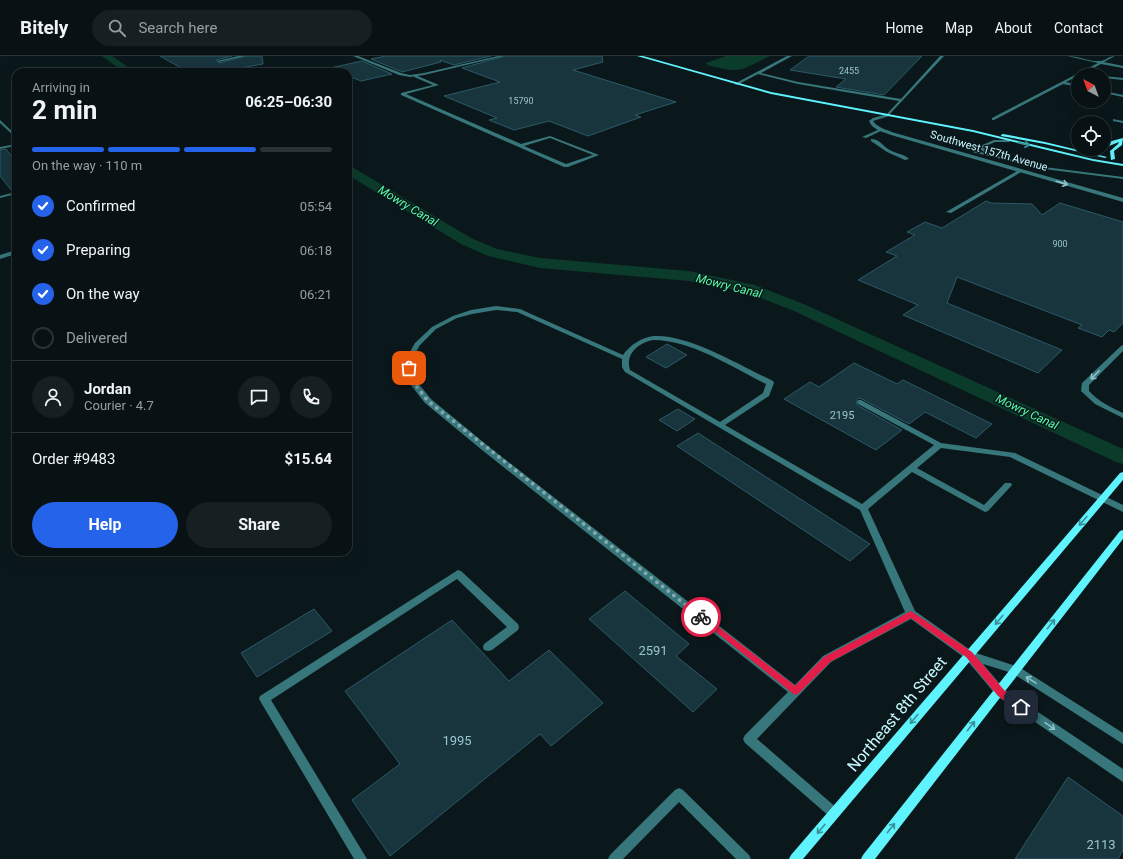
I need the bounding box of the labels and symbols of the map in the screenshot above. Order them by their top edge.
house number: 2455 [839,66,859,76]
north arrow [1071,68,1111,108]
house number: 15790 [508,96,534,106]
street label: Southwest 157th Avenue [929,128,1049,174]
one-way arrow [1017,141,1030,149]
one-way arrow [1055,180,1068,187]
water label: Mowry Canal [375,183,441,229]
house number: 900 [1052,239,1068,249]
water label: Mowry Canal [695,271,764,301]
pin [392,351,426,385]
one-way arrow [1091,370,1100,380]
water label: Mowry Canal [993,391,1061,433]
house number: 2195 [830,409,854,422]
one-way arrow [1078,516,1087,526]
courier [681,597,721,637]
one-way arrow [994,615,1003,625]
one-way arrow [1047,618,1056,629]
house number: 2591 [638,643,668,658]
street label: Northeast 8th Street [843,653,951,775]
one-way arrow [1026,676,1037,684]
pin [1004,690,1038,724]
one-way arrow [910,714,919,724]
one-way arrow [967,721,975,732]
one-way arrow [1044,722,1055,730]
house number: 1995 [442,733,472,748]
one-way arrow [816,823,825,834]
one-way arrow [886,823,895,834]
house number: 2113 [1086,837,1116,852]

